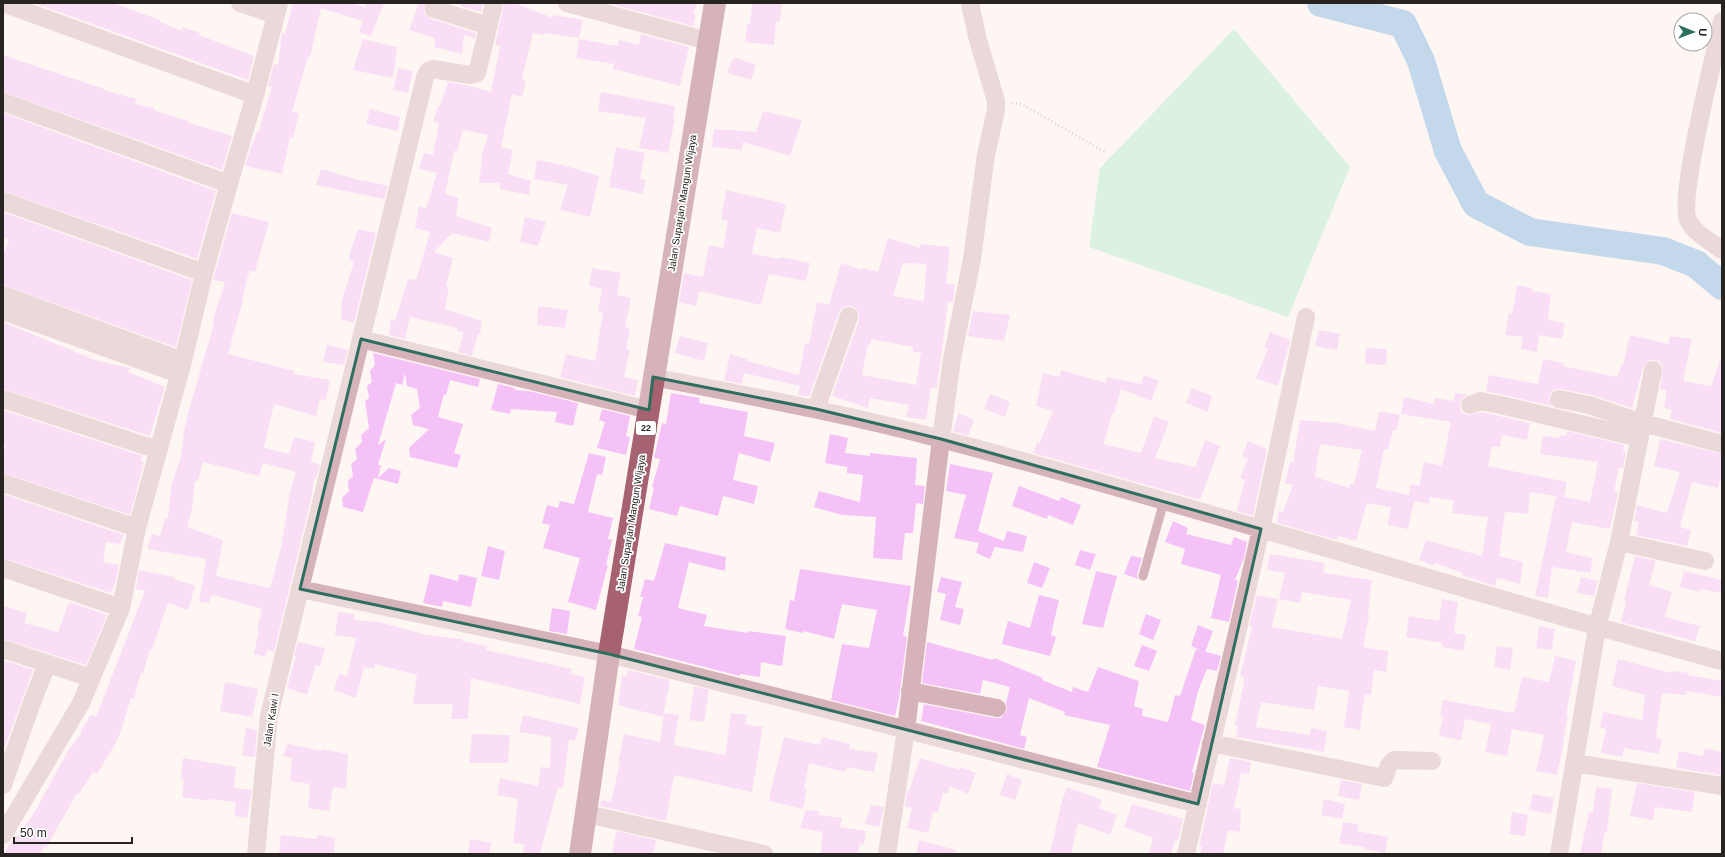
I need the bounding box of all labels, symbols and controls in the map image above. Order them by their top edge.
north arrow [1673,12,1713,52]
text: U [1697,28,1709,36]
street label: Jalan Suparjan Mangun Wijaya [666,133,698,272]
road number: 22 [636,421,656,435]
street label: Jalan Suparjan Mangun Wijaya [615,453,647,592]
street label: Jalan Kawi I [261,693,281,747]
scale bar [14,819,132,845]
text: 50 m [20,826,47,840]

